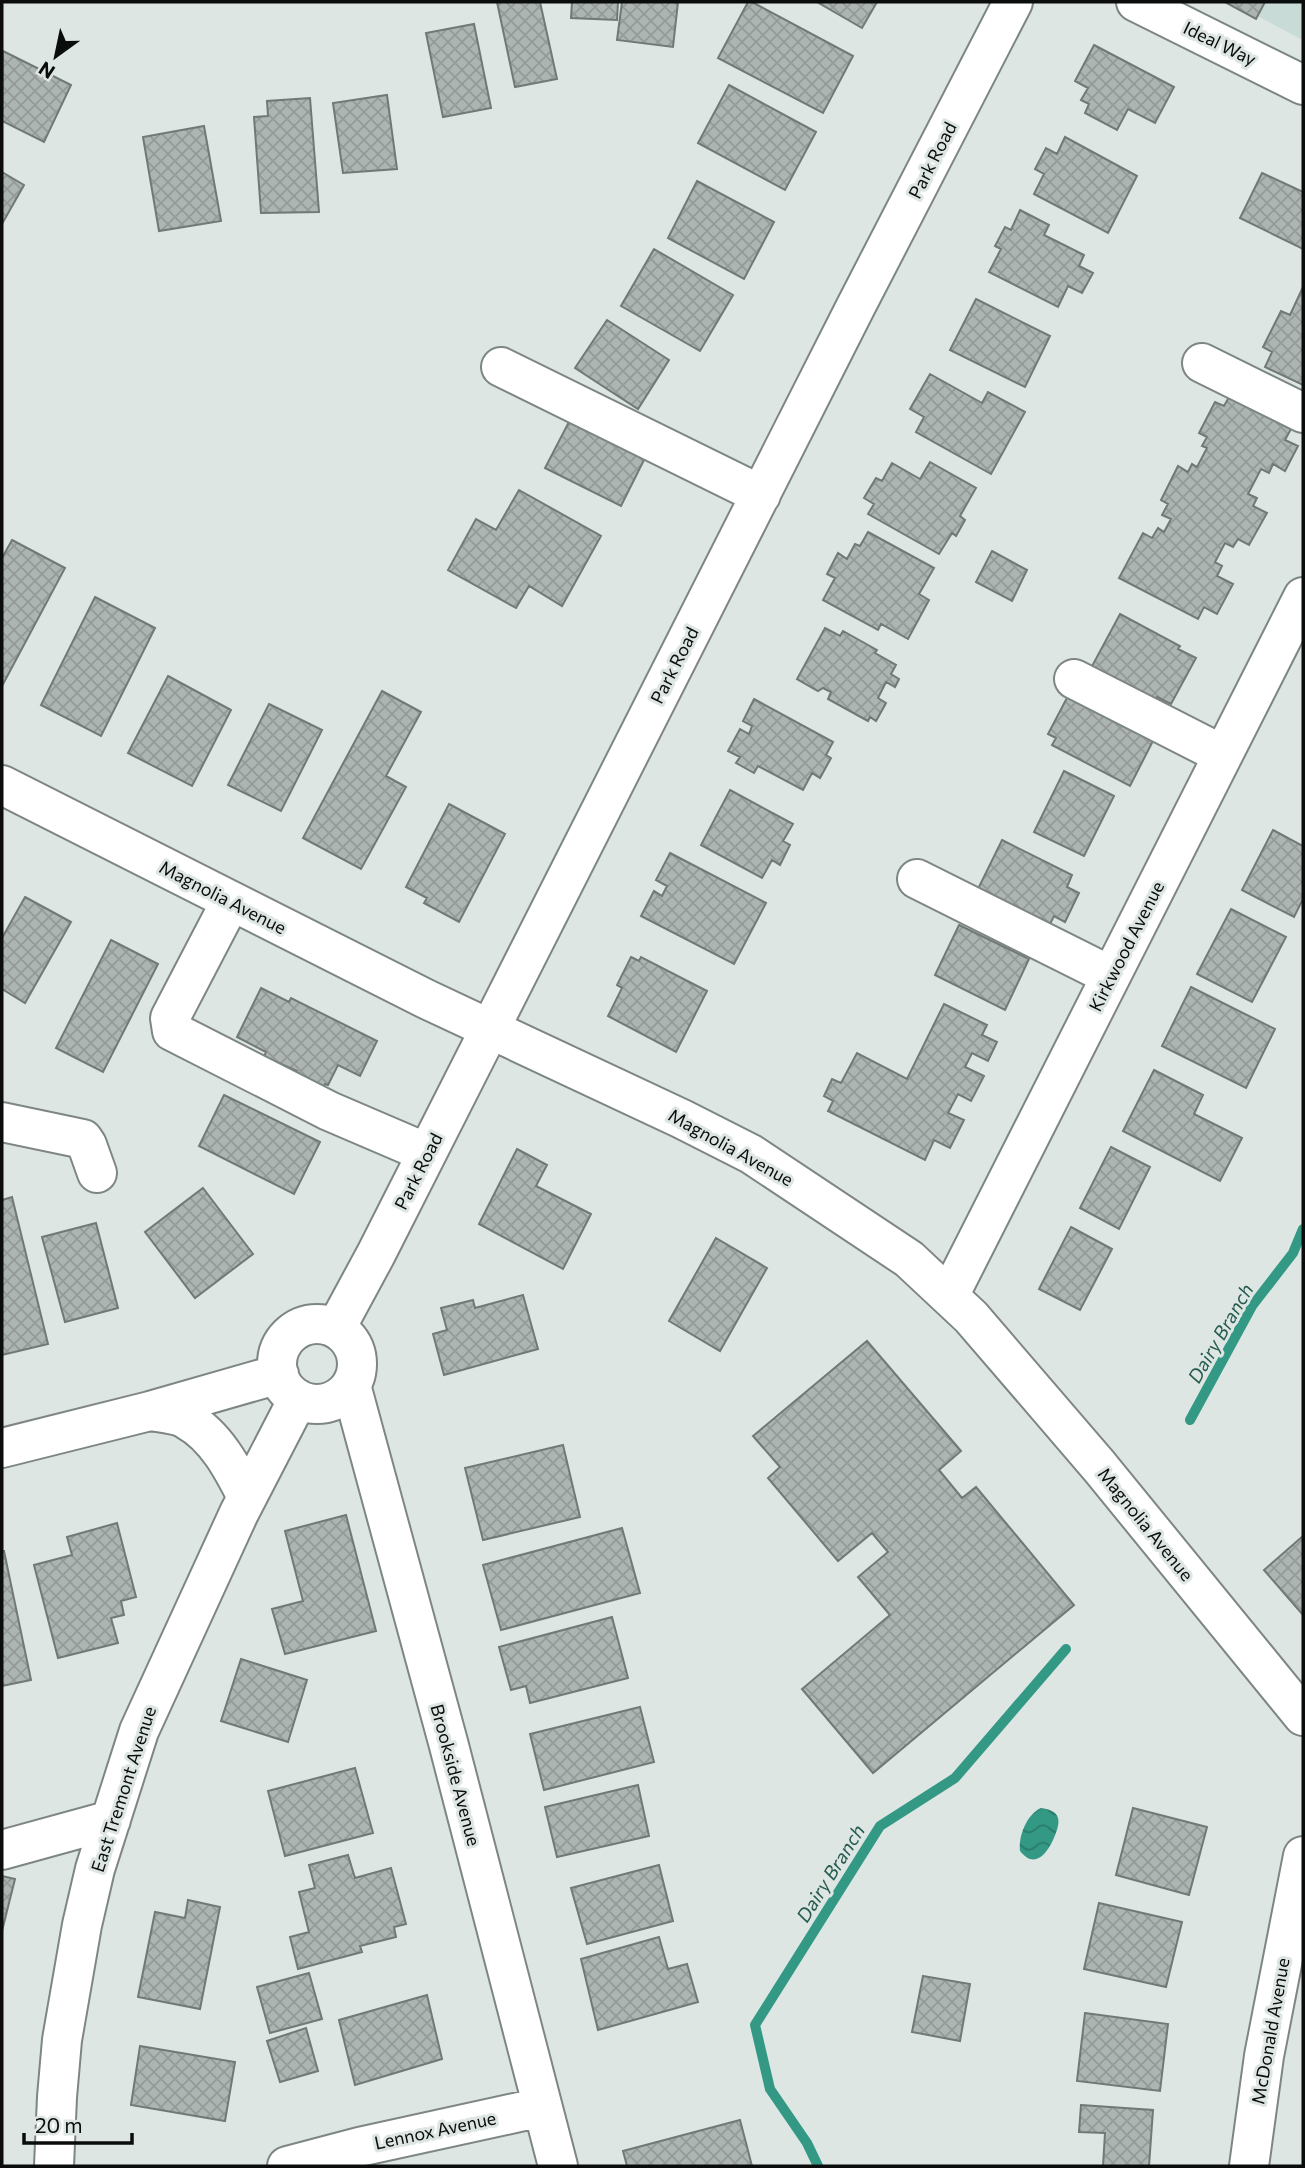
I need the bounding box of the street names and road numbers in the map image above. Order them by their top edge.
street label: Ideal Way [1180,16,1260,70]
street label: Park Road [903,118,961,202]
street label: Park Road [645,623,703,707]
street label: Magnolia Avenue [156,856,290,938]
street label: Kirkwood Avenue [1084,877,1168,1015]
street label: Magnolia Avenue [665,1104,797,1190]
street label: Park Road [389,1129,447,1213]
street label: Magnolia Avenue [1094,1463,1198,1585]
street label: Brookside Avenue [426,1702,486,1848]
street label: East Tremont Avenue [86,1703,160,1875]
street label: McDonald Avenue [1246,1956,1294,2106]
street label: Lennox Avenue [372,2106,498,2154]

